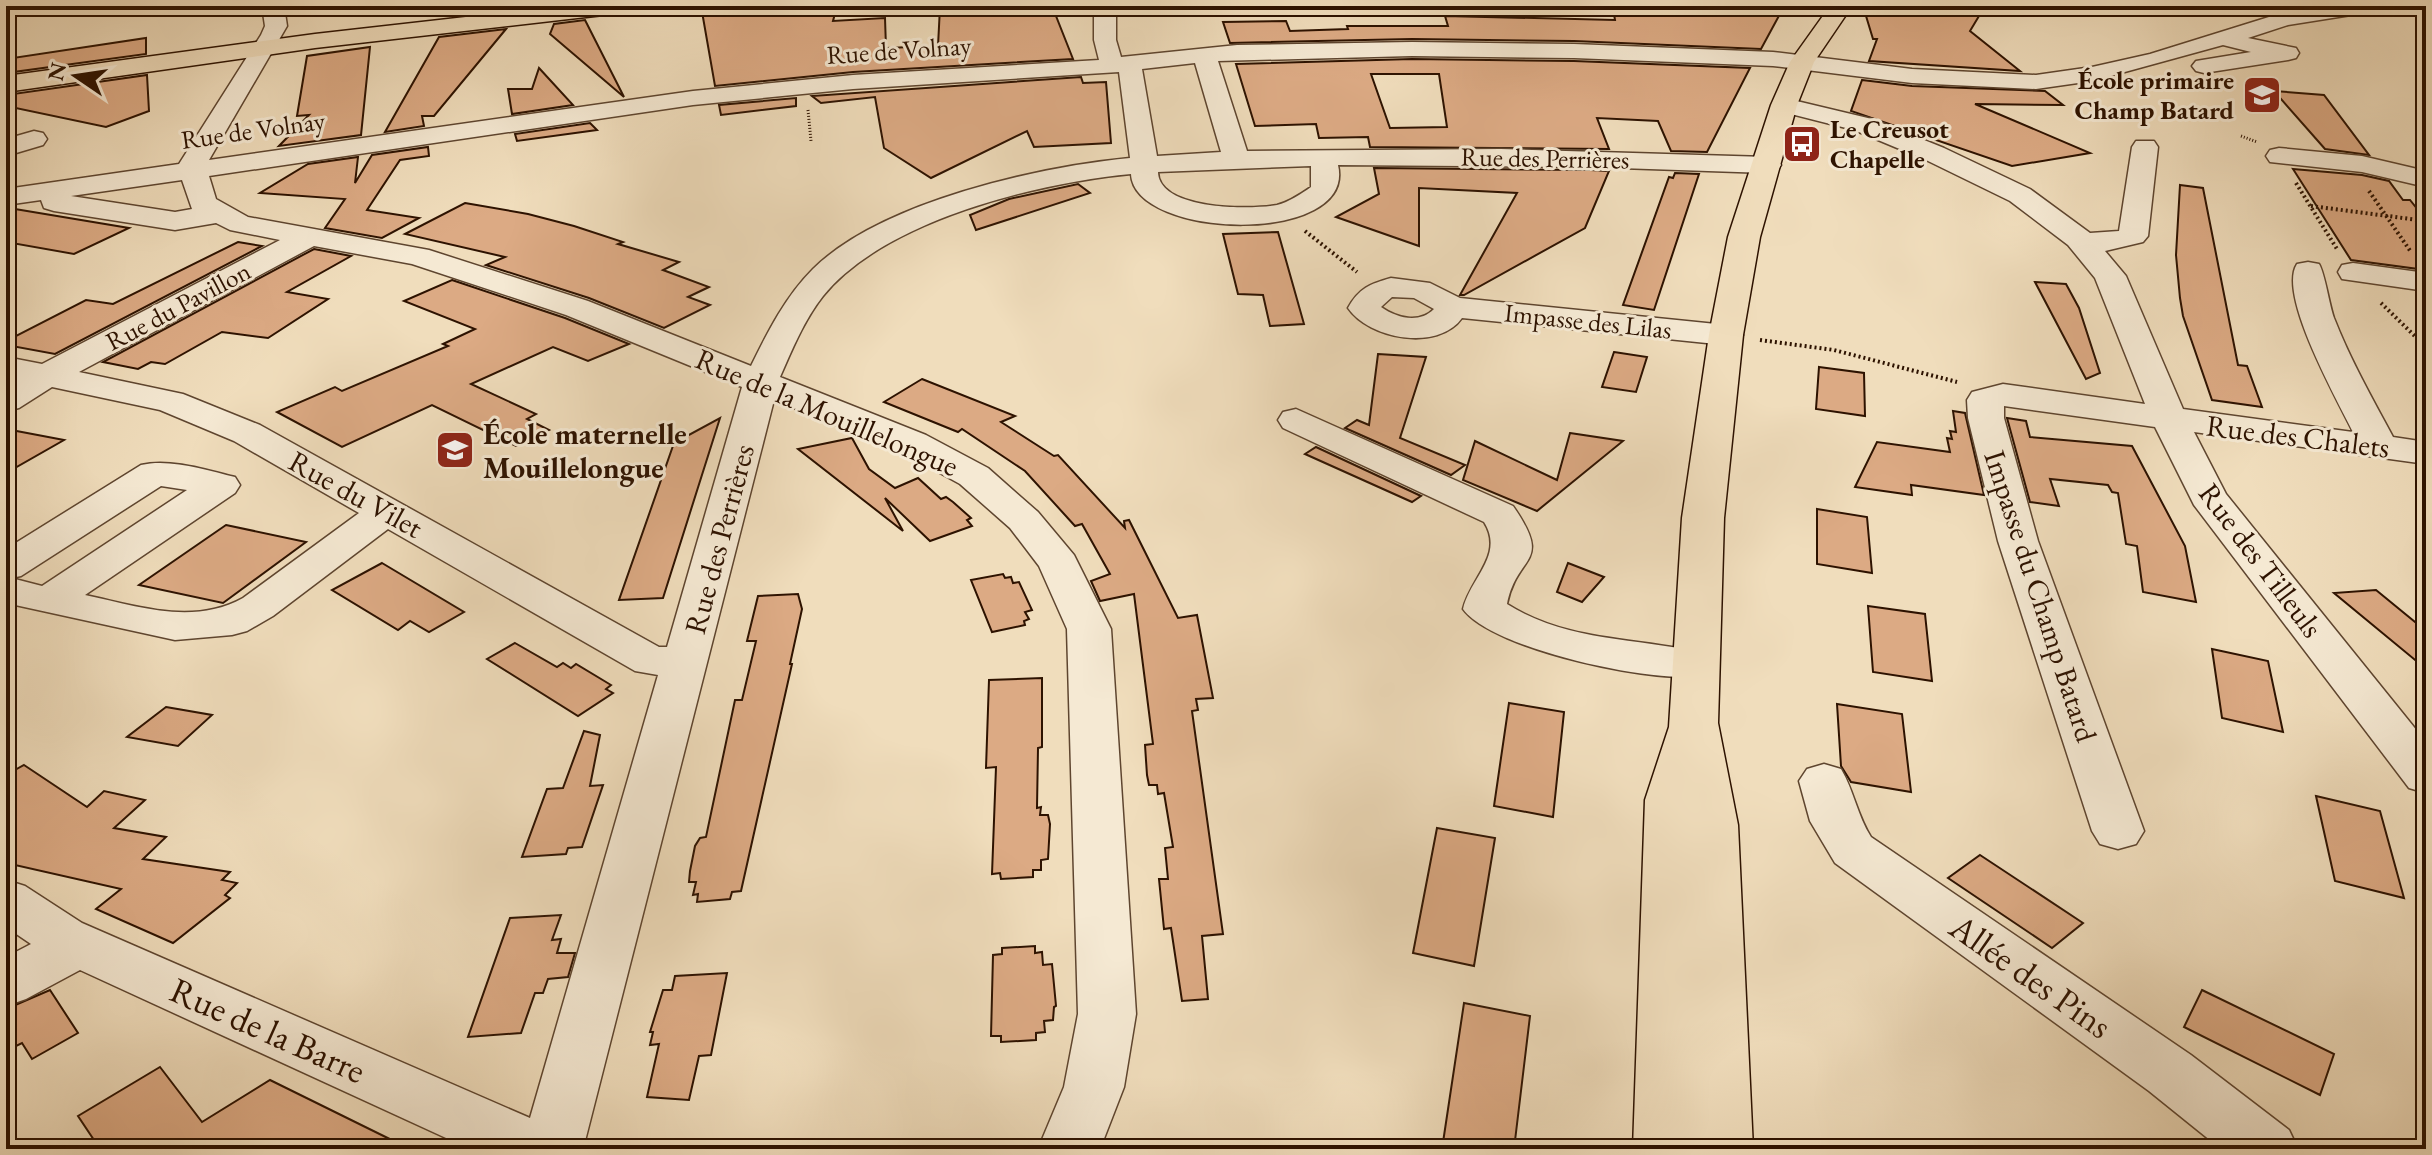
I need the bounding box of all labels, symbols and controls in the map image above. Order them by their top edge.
street label: Rue de Volnay [826,28,973,72]
north arrow [36,36,116,116]
text: N [41,59,73,84]
place label: École primaire Champ Batard [2075,63,2235,127]
school or university icon: École primaire Champ Batard [2241,74,2283,116]
street label: Rue de Volnay [179,103,328,157]
place label: Le Creusot Chapelle [1830,112,1949,176]
bus stop icon: Le Creusot Chapelle [1781,123,1823,165]
street label: Rue des Perrières [1460,140,1630,176]
street label: Rue du Pavillon [100,253,257,358]
street label: Impasse des Lilas [1503,295,1673,347]
street label: Rue de la Mouillelongue [690,339,964,485]
street label: Rue des Chalets [2204,405,2392,467]
place label: École maternelle Mouillelongue [483,414,687,487]
school or university icon: École maternelle Mouillelongue [434,429,476,471]
street label: Rue des Perrières [675,440,763,638]
street label: Rue du Vilet [282,441,430,547]
street label: Impasse du Champ Batard [1975,445,2107,748]
street label: Rue des Tilleuls [2190,475,2332,645]
street label: Allée des Pins [1940,902,2121,1049]
street label: Rue de la Barre [163,966,373,1094]

